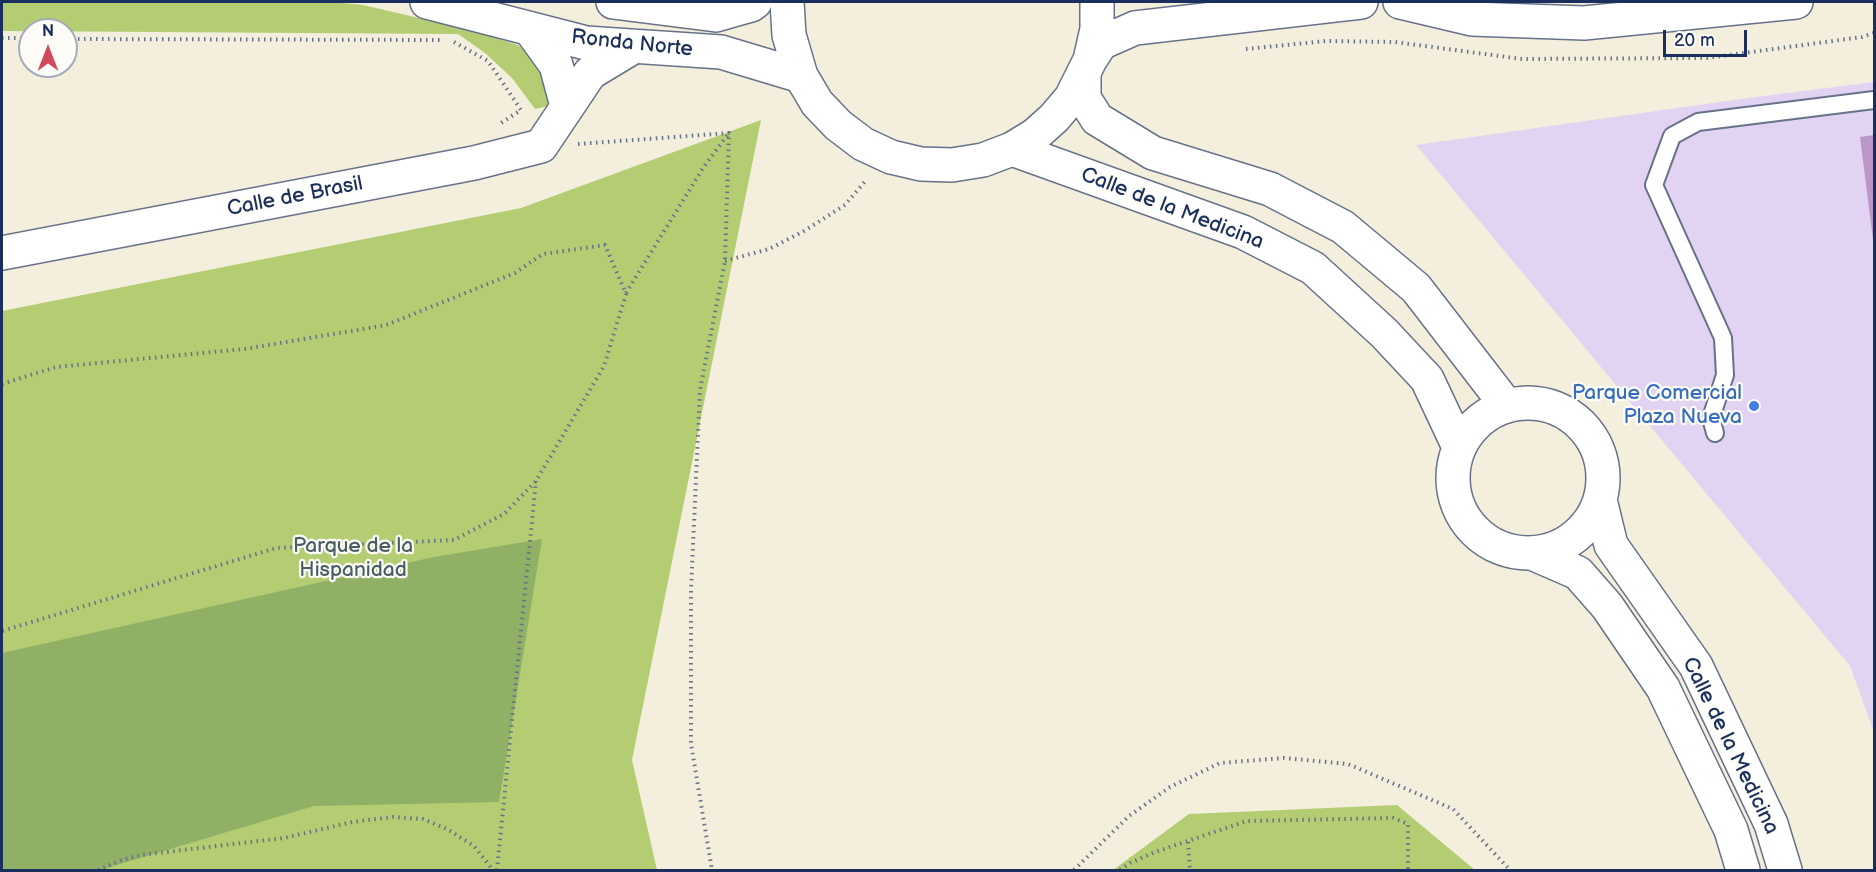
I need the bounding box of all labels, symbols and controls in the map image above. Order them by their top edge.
north arrow [18,18,78,78]
scale bar [1666,18,1750,56]
text: N [42,22,54,41]
street label: Ronda Norte [570,25,694,63]
text: 20 m [1674,30,1715,51]
street label: Calle de la Medicina [1077,163,1267,255]
street label: Calle de Brasil [225,171,365,223]
place label: Parque Comercial Plaza Nueva [1572,381,1742,431]
marker: Parque Comercial Plaza Nueva [1747,399,1761,413]
park label: Parque de la Hispanidad [293,534,413,584]
street label: Calle de la Medicina [1676,653,1784,839]

